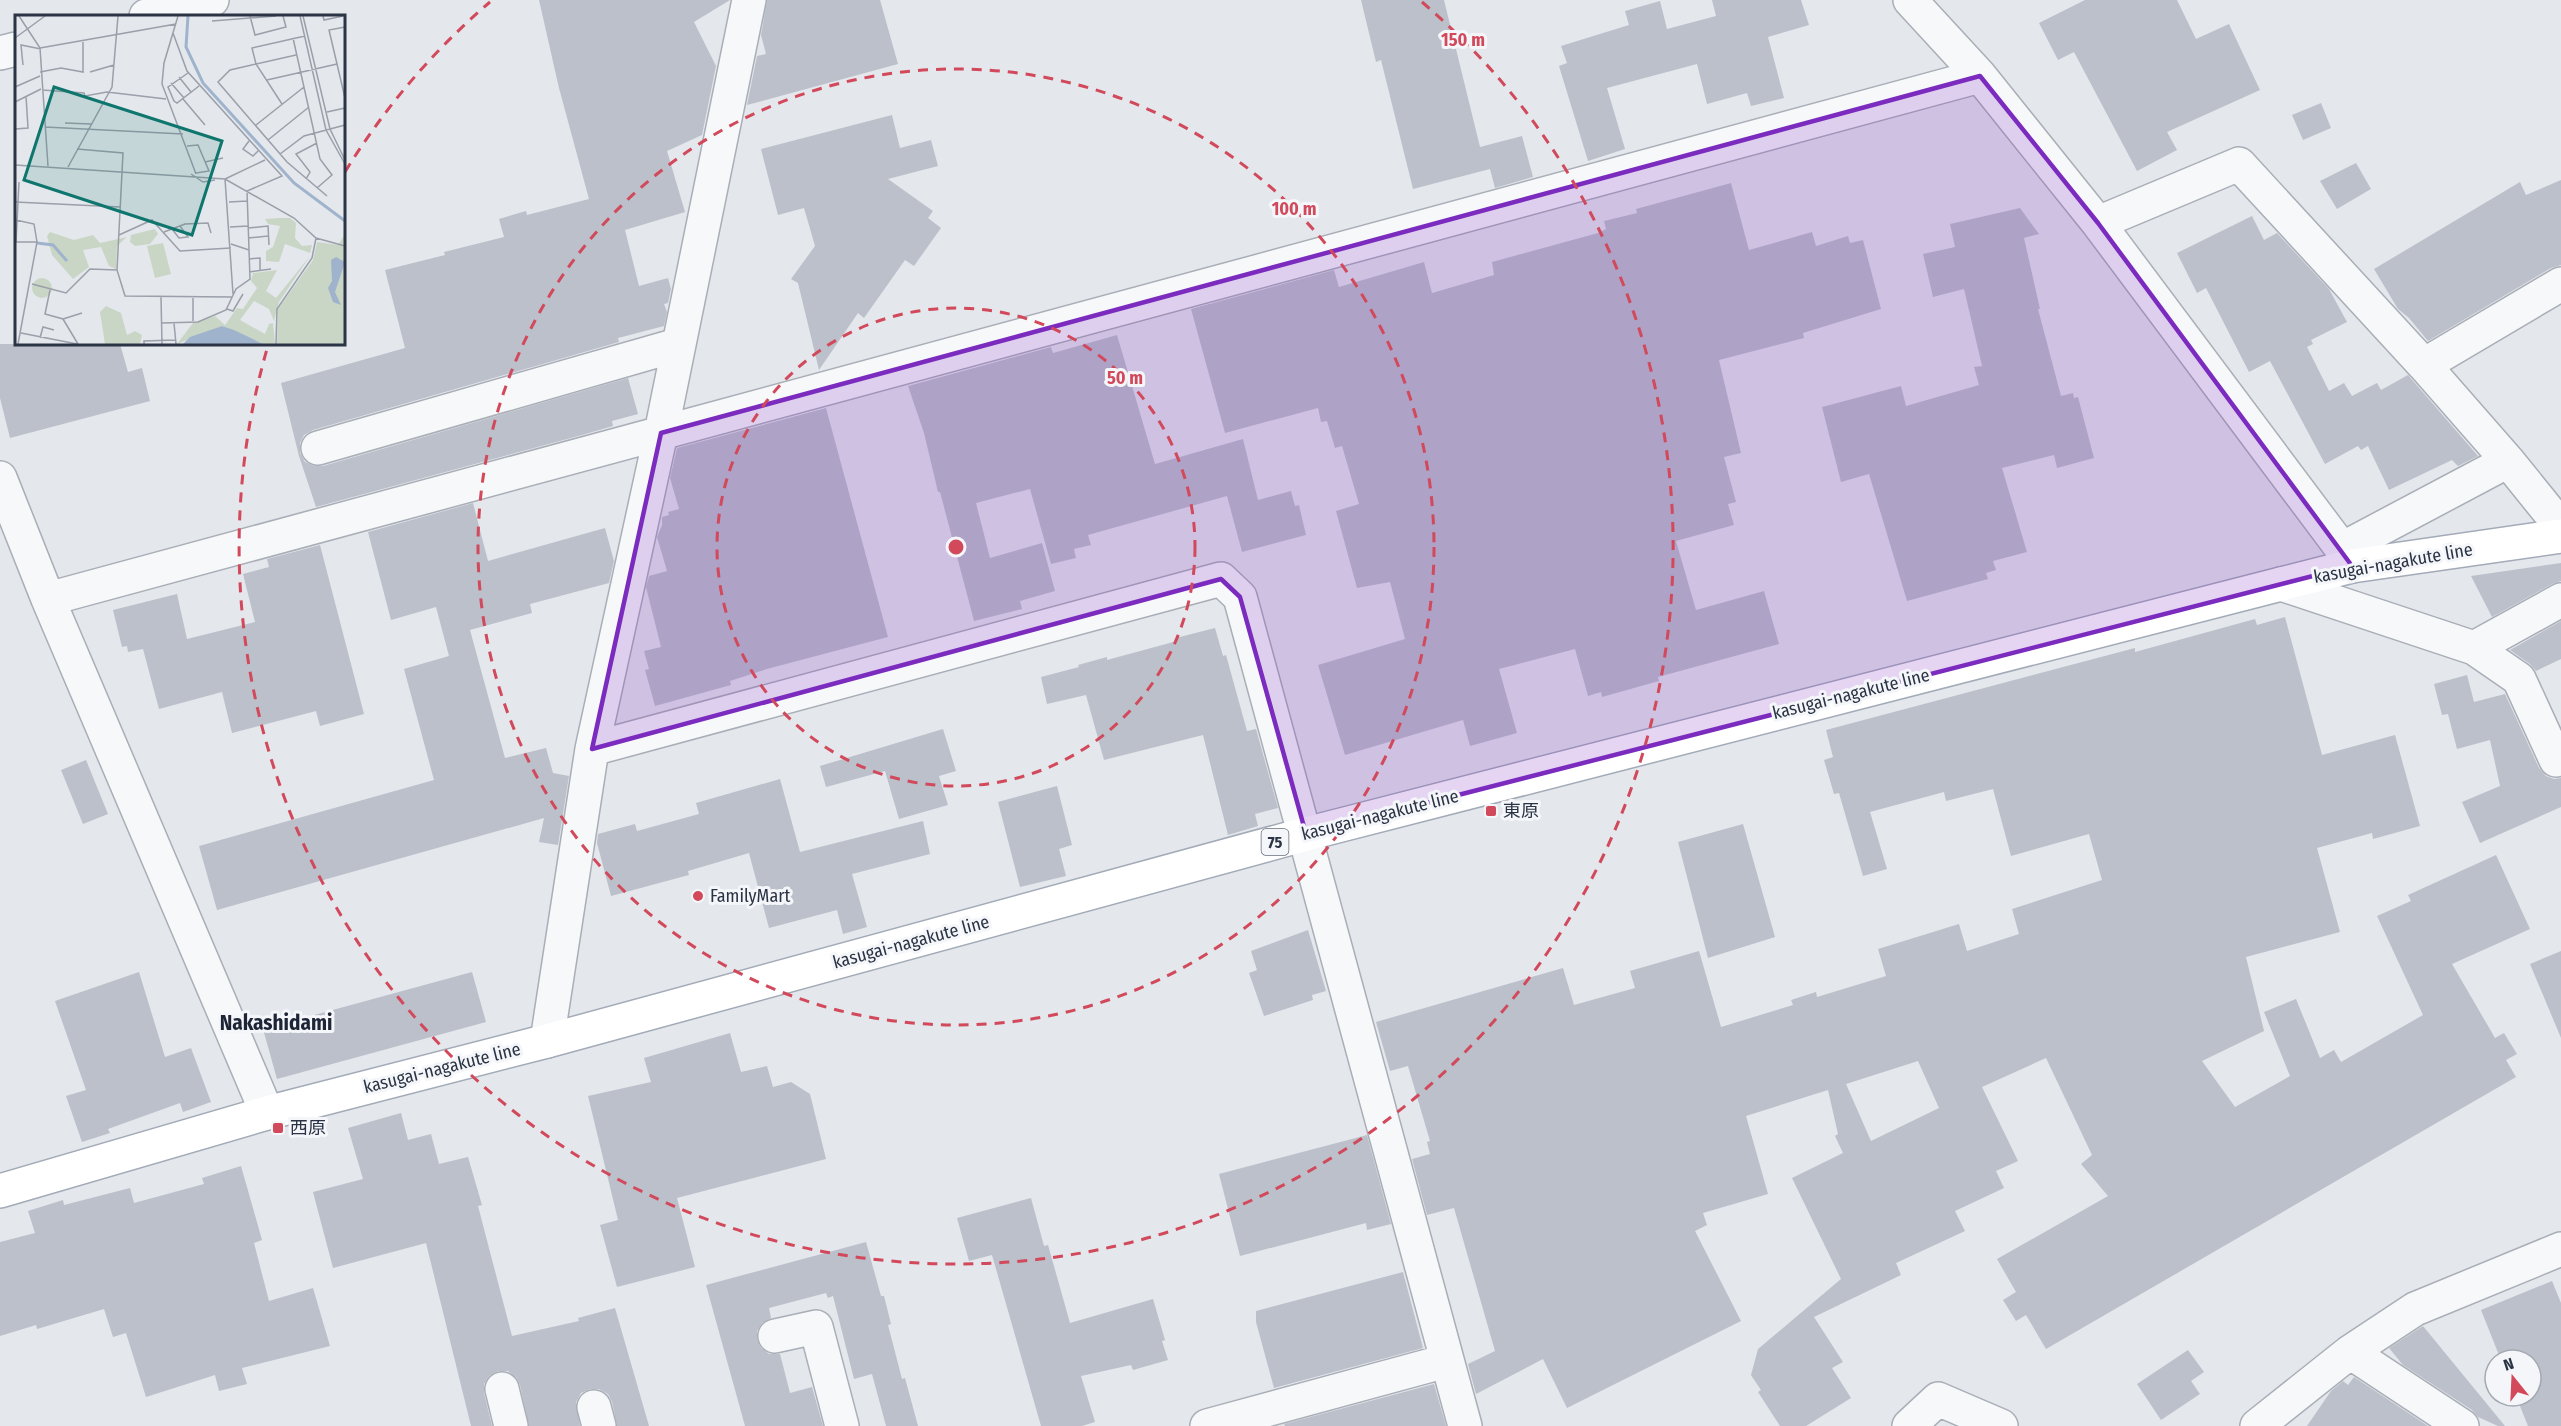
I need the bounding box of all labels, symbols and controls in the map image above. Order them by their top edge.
inset map [15,15,345,345]
text: 150 m [1441,29,1485,51]
text: 100 m [1272,198,1316,220]
text: 50 m [1107,367,1143,389]
centre of rings [946,537,966,557]
street label: kasugai-nagakute line [2312,538,2474,588]
street label: kasugai-nagakute line [1770,664,1932,724]
street label: kasugai-nagakute line [1299,785,1461,845]
place label: 東原 [1503,800,1539,822]
marker: 東原 [1484,804,1498,818]
road number: 75 [1262,829,1288,855]
place label: FamilyMart [710,885,791,907]
marker: FamilyMart [691,889,705,903]
street label: kasugai-nagakute line [830,910,992,973]
district label: Nakashidami [220,1010,332,1036]
street label: kasugai-nagakute line [361,1038,523,1098]
place label: 西原 [290,1117,326,1139]
marker: 西原 [271,1121,285,1135]
north arrow [2483,1348,2543,1408]
text: N [2501,1354,2516,1375]

